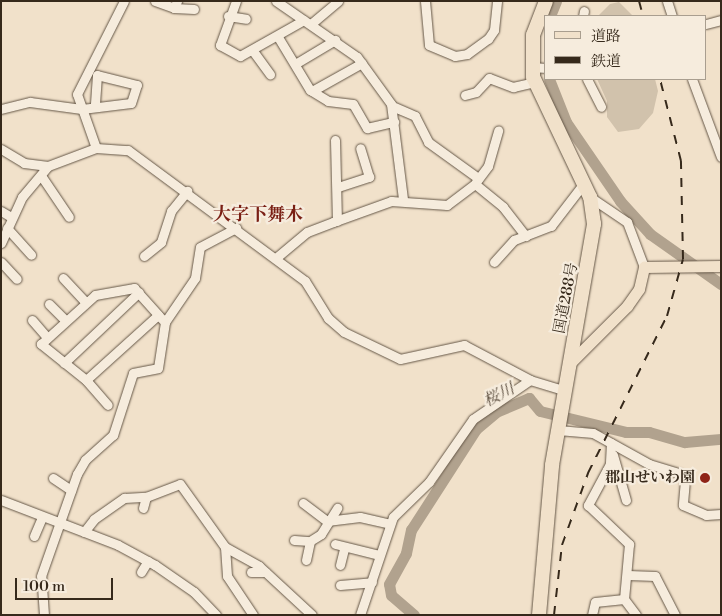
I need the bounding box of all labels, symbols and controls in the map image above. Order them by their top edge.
legend [544,15,707,80]
text: 道路 [591,27,621,46]
text: 鉄道 [591,52,621,71]
district label: 大字下舞木 [213,204,303,226]
street label: 国道288号 [550,261,582,335]
water label: 桜川 [480,379,518,411]
place label: 郡山せいわ園 [605,469,695,487]
marker: 郡山せいわ園 [699,472,711,484]
scale bar [18,568,115,600]
text: 100 m [23,577,65,596]

